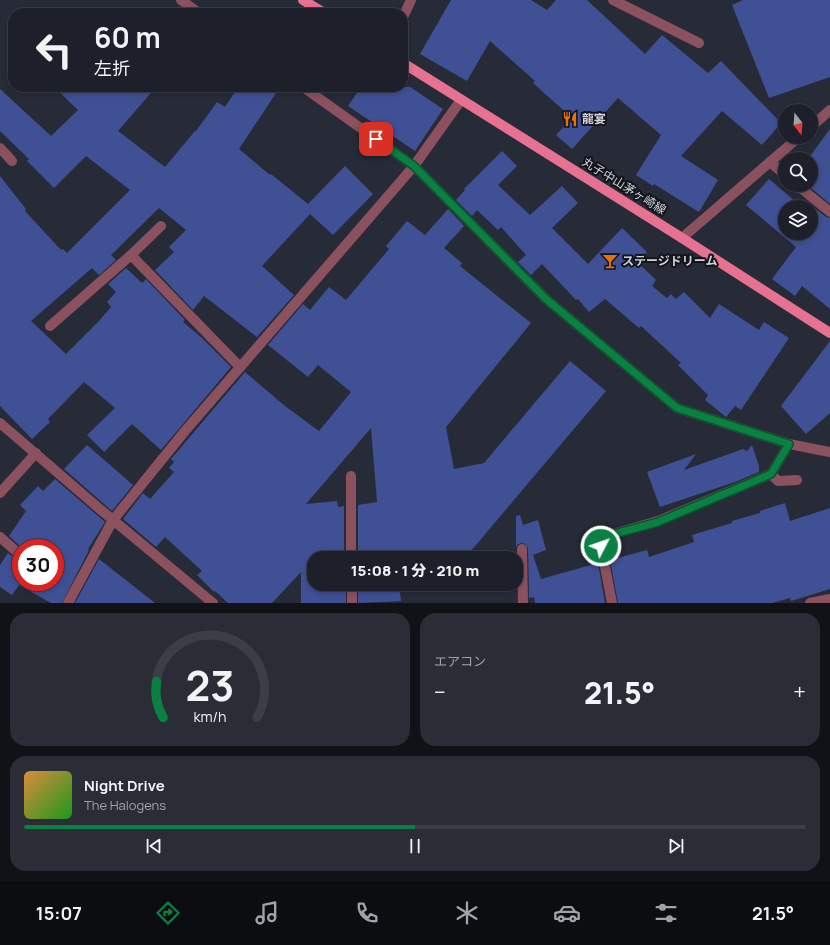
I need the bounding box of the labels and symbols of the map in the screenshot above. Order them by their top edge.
north arrow [778,104,818,144]
restaurant icon: 龍宴 [561,110,579,128]
place label: 龍宴 [582,110,606,127]
pin [359,122,393,156]
street label: 丸子中山茅ヶ崎線 [579,153,669,218]
bar icon: ステージドリーム [601,252,619,270]
place label: ステージドリーム [622,252,717,269]
position arrow [580,525,622,567]
speed limit sign: 30 [12,539,64,591]

